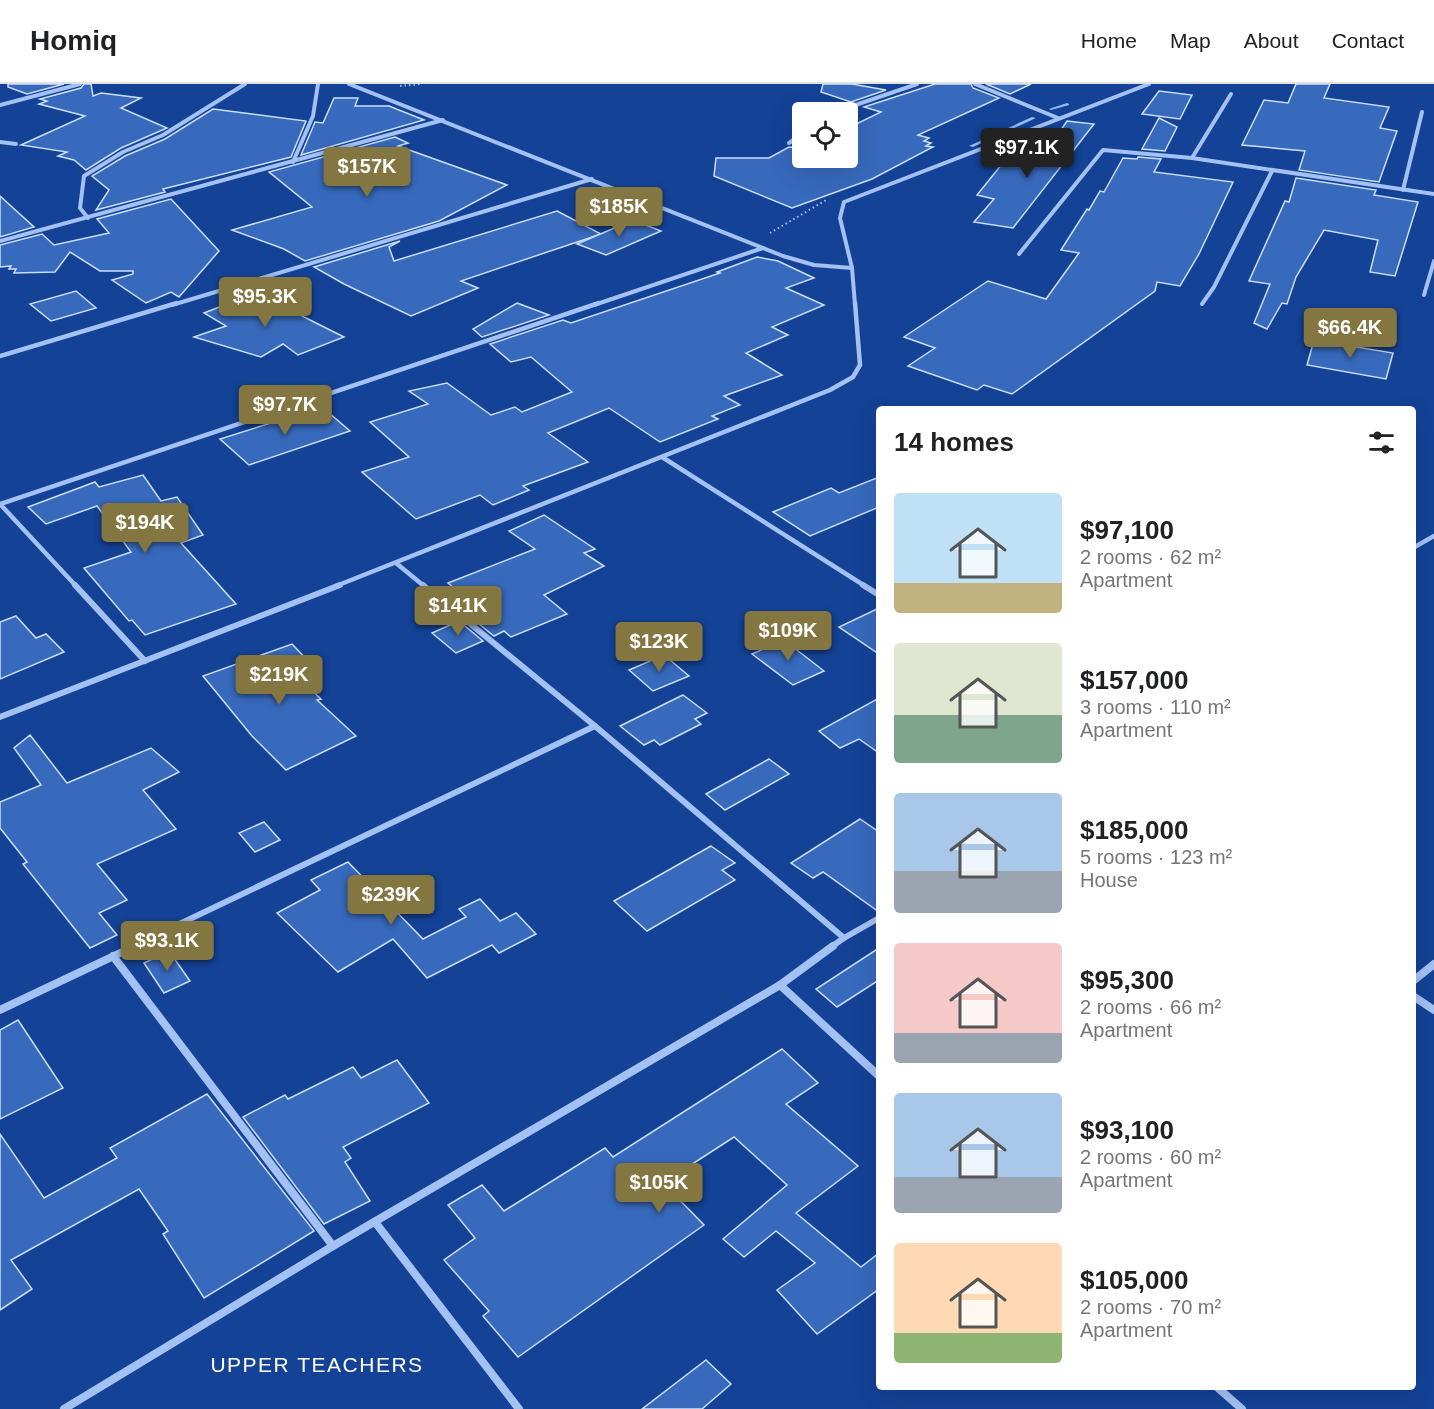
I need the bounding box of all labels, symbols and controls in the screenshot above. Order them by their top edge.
text: Homiq [30,25,117,56]
text: Home [1081,29,1137,52]
text: Map [1170,29,1211,52]
text: About [1244,29,1299,52]
text: Contact [1332,29,1404,52]
map controls [792,102,858,168]
button: locate [792,102,858,168]
pin: $97.1K [978,128,1076,179]
text: $97.1K [995,136,1059,158]
pin: $157K [325,147,409,198]
text: $157K [338,155,396,177]
pin: $185K [577,187,661,238]
text: $185K [590,195,648,217]
pin: $95.3K [216,277,314,328]
text: $95.3K [233,285,297,307]
pin: $66.4K [1301,308,1399,359]
text: $66.4K [1318,316,1382,338]
pin: $97.7K [236,385,334,436]
text: $97.7K [253,393,317,415]
icon: filters [1365,426,1398,459]
text: 14 homes [894,427,1014,457]
pin: $194K [103,503,187,554]
text: $194K [116,511,174,533]
text: $97,100 [1080,515,1174,545]
icon: home [942,517,1014,589]
text: 2 rooms · 62 m² [1080,546,1221,568]
text: Apartment [1080,569,1172,591]
pin: $141K [416,586,500,637]
text: $141K [429,594,487,616]
pin: $109K [746,611,830,662]
text: $109K [759,619,817,641]
pin: $123K [617,622,701,673]
text: $123K [630,630,688,652]
pin: $219K [237,655,321,706]
text: $219K [250,663,308,685]
text: $157,000 [1080,665,1188,695]
icon: home [942,667,1014,739]
text: 3 rooms · 110 m² [1080,696,1231,718]
text: Apartment [1080,719,1172,741]
text: $185,000 [1080,815,1188,845]
icon: home [942,817,1014,889]
text: 5 rooms · 123 m² [1080,846,1232,868]
text: House [1080,869,1138,891]
pin: $239K [349,875,433,926]
text: $239K [362,883,420,905]
pin: $93.1K [118,921,216,972]
text: $93.1K [135,929,199,951]
text: $95,300 [1080,965,1174,995]
icon: home [942,967,1014,1039]
text: 2 rooms · 66 m² [1080,996,1221,1018]
text: Apartment [1080,1019,1172,1041]
text: $93,100 [1080,1115,1174,1145]
icon: home [942,1117,1014,1189]
text: 2 rooms · 60 m² [1080,1146,1221,1168]
pin: $105K [617,1163,701,1214]
text: Apartment [1080,1169,1172,1191]
text: $105K [630,1171,688,1193]
text: $105,000 [1080,1265,1188,1295]
icon: home [942,1267,1014,1339]
text: 2 rooms · 70 m² [1080,1296,1221,1318]
text: Apartment [1080,1319,1172,1341]
district label: UPPER TEACHERS [210,1353,424,1376]

